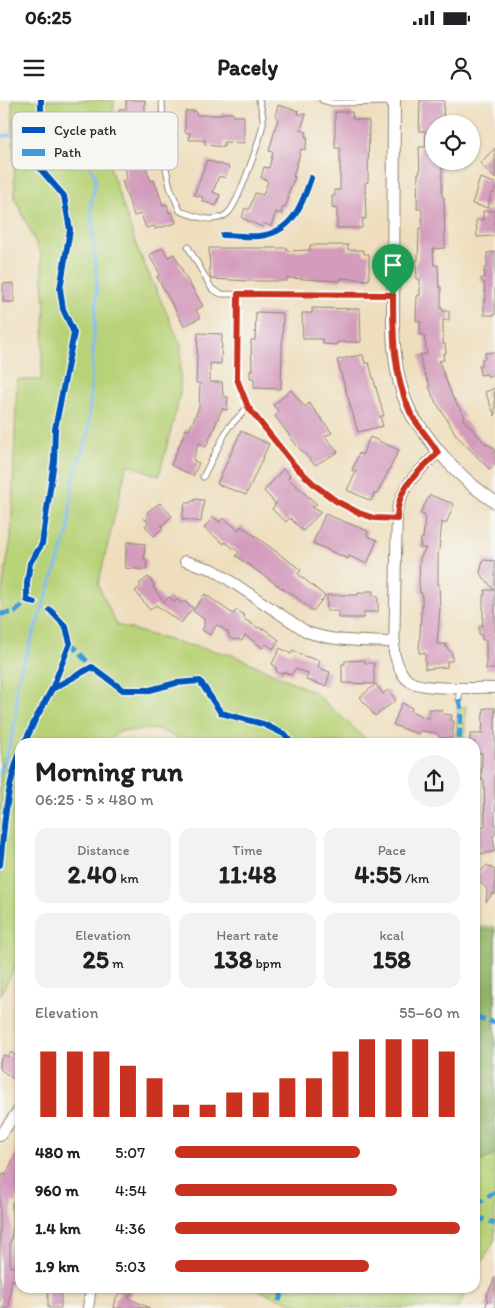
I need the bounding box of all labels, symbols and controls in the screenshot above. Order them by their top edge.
text: 06:25 [25,6,71,29]
icon: menu [20,54,48,82]
text: Pacely [217,54,278,81]
icon: person [447,54,475,82]
legend [12,112,178,170]
map controls [425,115,480,170]
button: locate [425,115,480,170]
text: Cycle path [54,122,117,139]
text: Path [54,144,81,161]
pin [372,244,414,295]
icon: arrive [379,251,407,279]
text: Morning run [35,754,183,788]
button: share [408,755,460,807]
text: 06:25 · 5 × 480 m [35,790,154,809]
text: Distance [77,842,129,859]
text: Time [233,842,262,859]
text: Pace [378,842,406,859]
text: 2.40 [67,859,117,889]
text: 11:48 [218,859,277,889]
text: 4:55 [354,859,402,889]
text: km [117,870,139,887]
text: /km [402,870,429,887]
text: Elevation [75,927,131,944]
text: Heart rate [217,927,278,944]
text: kcal [379,927,404,944]
text: 25 [83,944,109,974]
text: 138 [213,944,252,974]
text: 158 [373,944,411,974]
text: m [109,955,124,972]
text: bpm [252,955,282,972]
text: Elevation [35,1003,99,1022]
text: 55–60 m [399,1003,460,1022]
text: 480 m [35,1143,80,1162]
text: 5:07 [115,1143,145,1162]
text: 960 m [35,1181,79,1200]
text: 4:54 [115,1181,147,1200]
text: 1.4 km [35,1219,81,1238]
text: 4:36 [115,1219,146,1238]
text: 1.9 km [35,1257,79,1276]
text: 5:03 [115,1257,146,1276]

